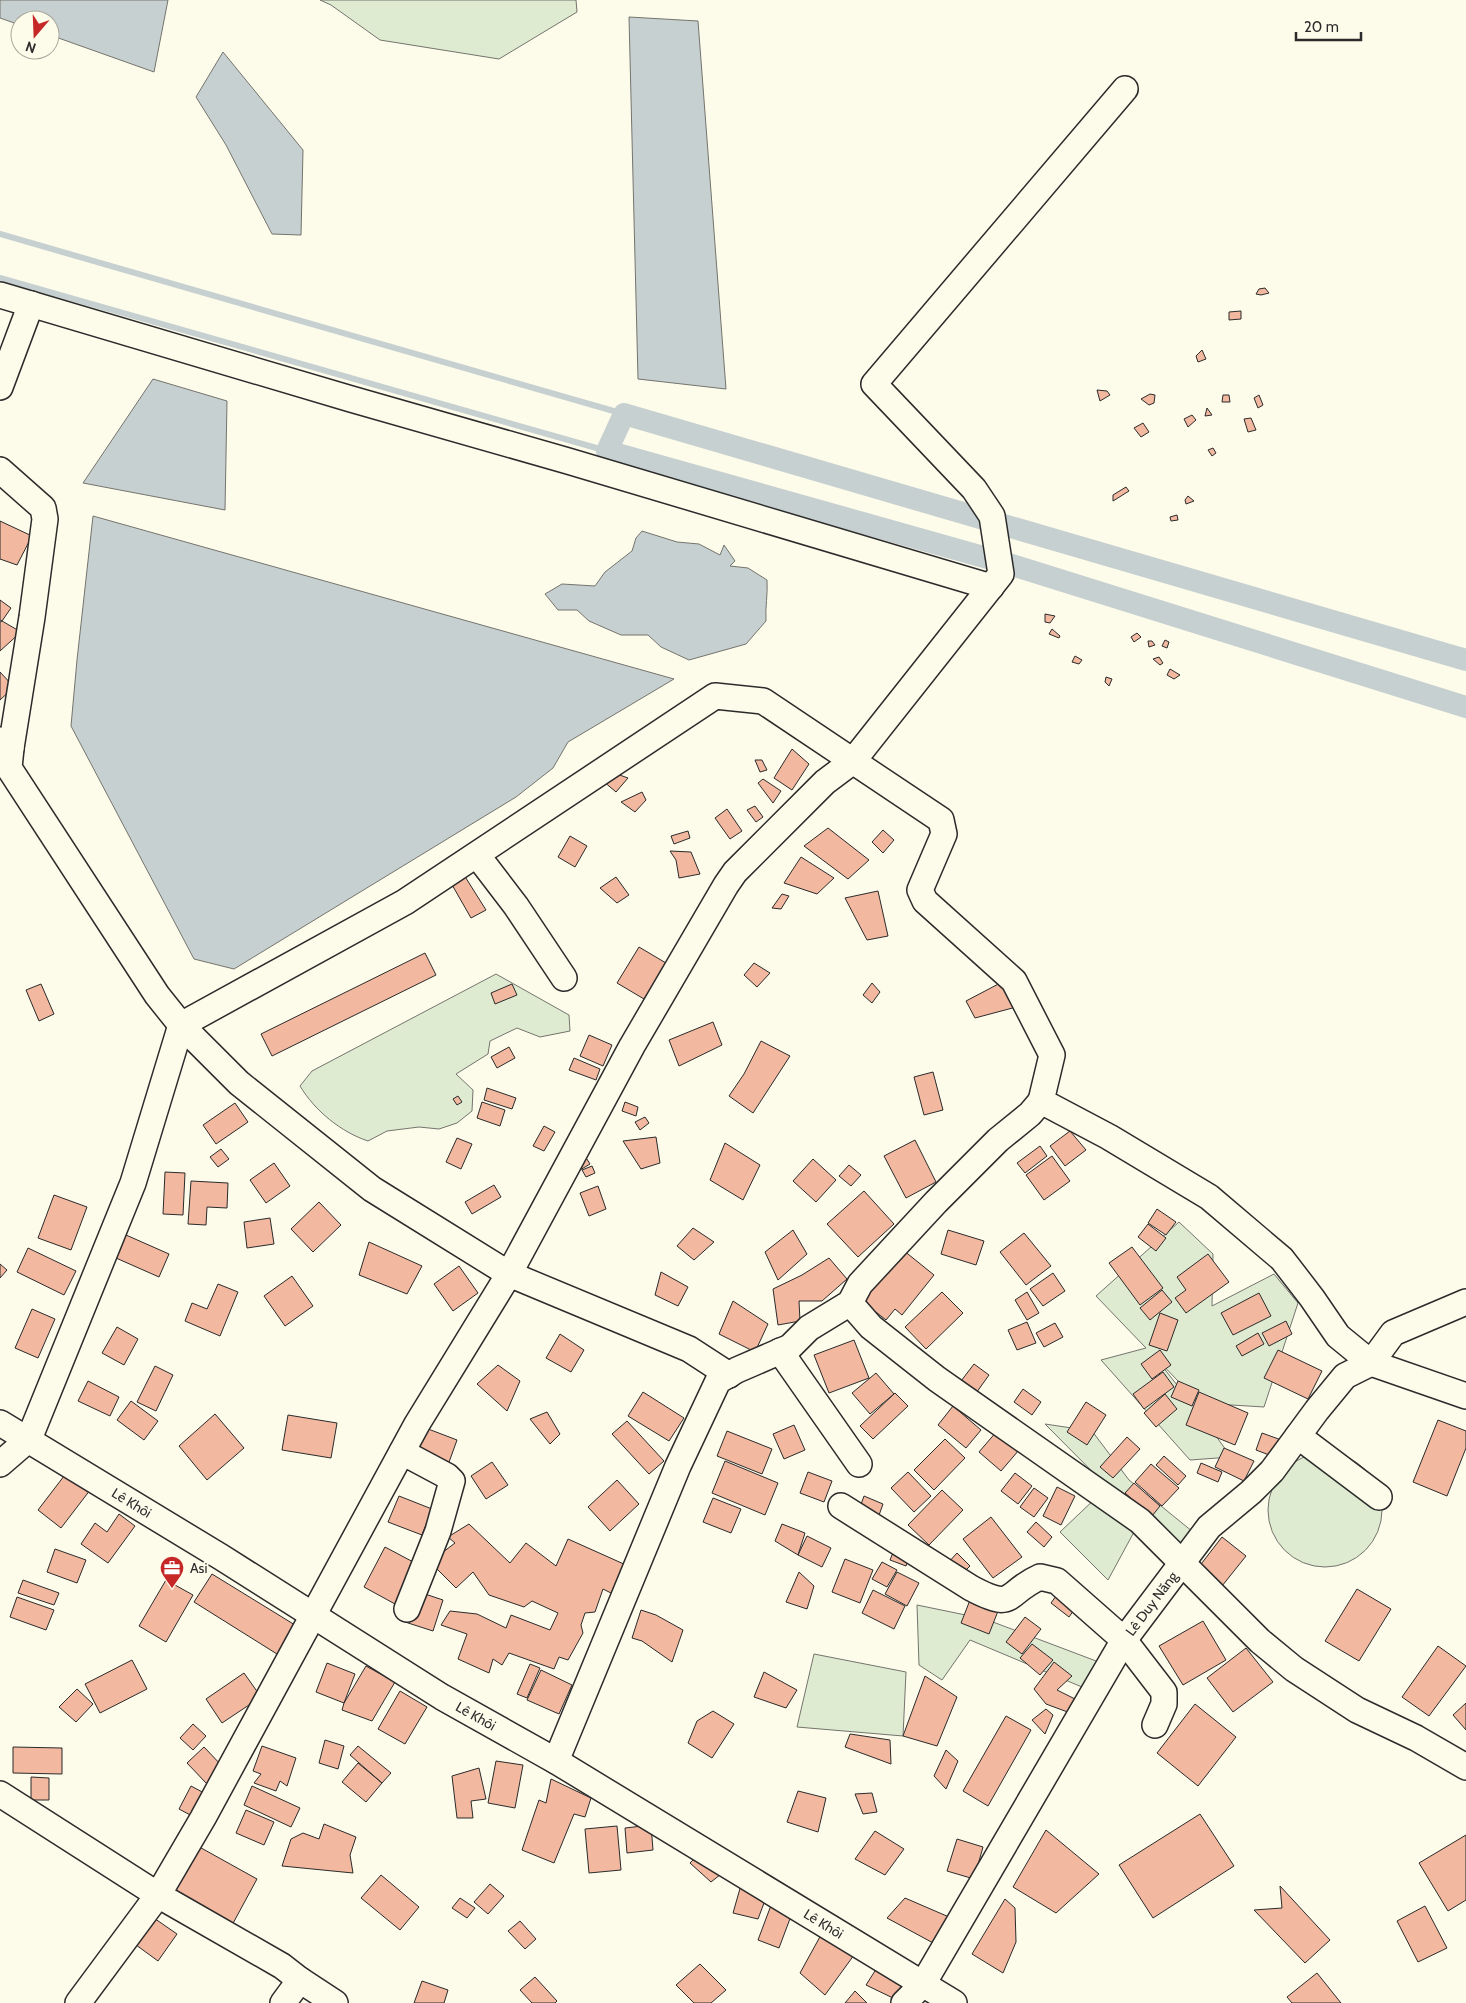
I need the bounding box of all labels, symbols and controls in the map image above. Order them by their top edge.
north arrow [10,10,60,60]
scale bar [1296,10,1361,42]
text: 20 m [1304,18,1339,36]
text: N [23,37,38,57]
street label: Lê Khôi [108,1484,155,1522]
office icon: Asi [159,1555,185,1589]
place label: Asi [190,1559,207,1577]
street label: Lê Duy Năng [1121,1567,1182,1639]
street label: Lê Khôi [453,1698,499,1735]
street label: Lê Khôi [800,1905,847,1943]

